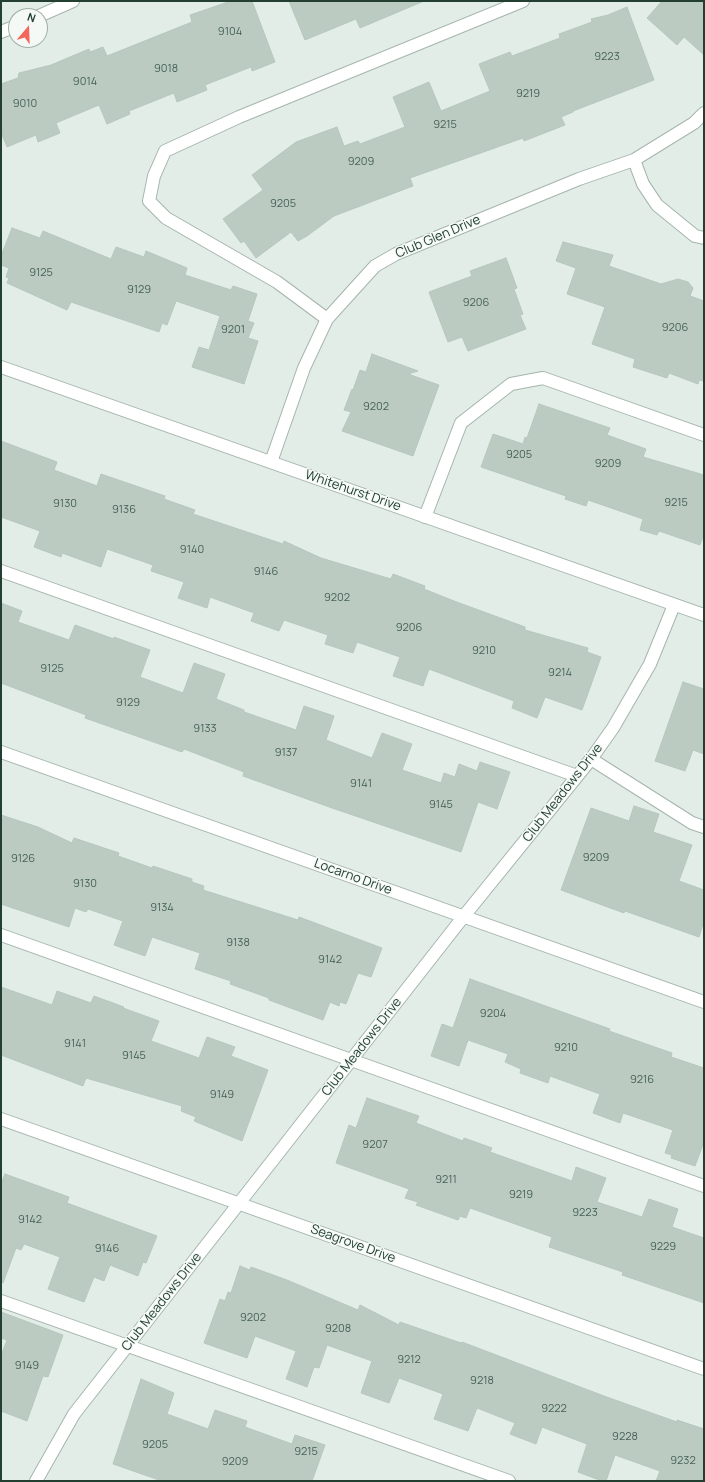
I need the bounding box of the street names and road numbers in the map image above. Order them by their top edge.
street label: Club Glen Drive [393,212,483,262]
street label: Whitehurst Drive [303,467,403,515]
street label: Club Meadows Drive [520,741,606,845]
street label: Locarno Drive [312,856,394,898]
street label: Club Meadows Drive [319,995,405,1099]
street label: Seagrove Drive [308,1221,398,1267]
street label: Club Meadows Drive [119,1250,205,1354]

